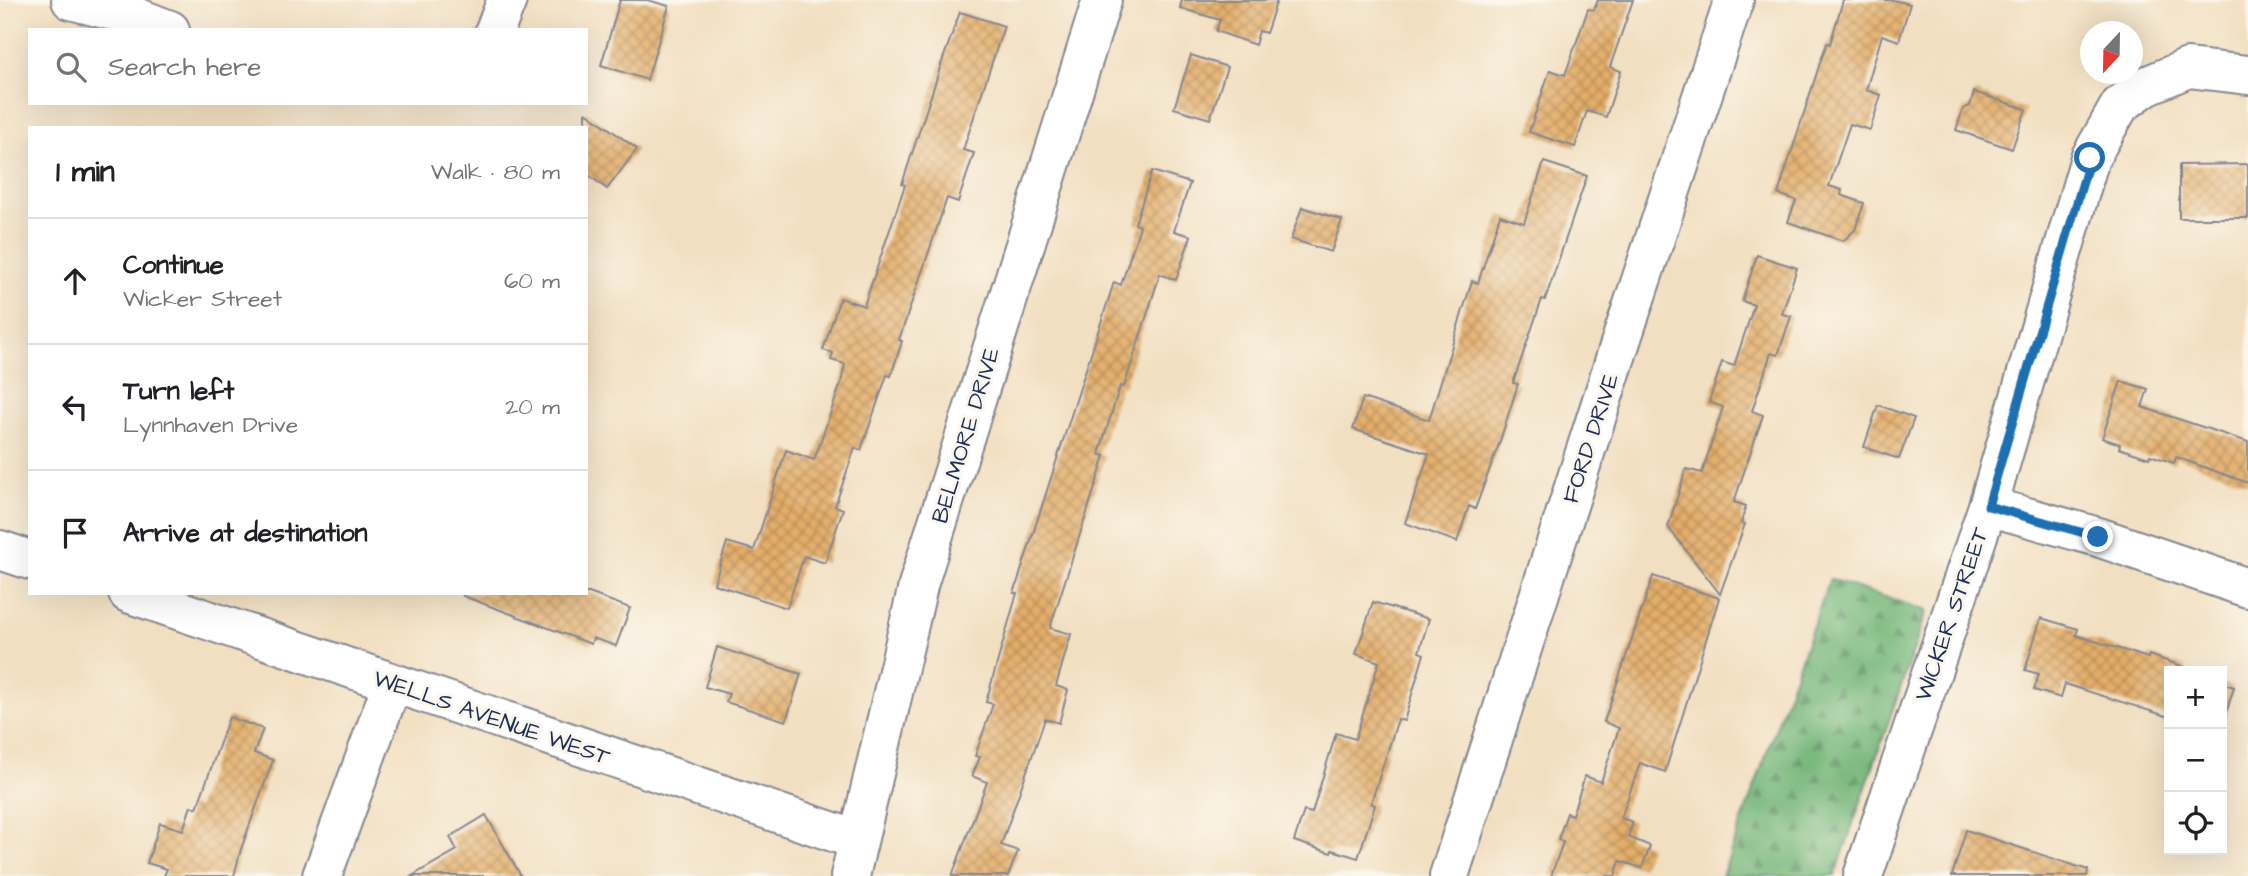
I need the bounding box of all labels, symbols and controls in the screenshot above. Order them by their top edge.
north arrow [2080,21,2143,84]
search box [28,28,588,105]
icon: search [52,48,90,86]
text: Search here [108,49,261,85]
route start [2074,142,2105,173]
text: 1 min [56,151,115,193]
text: Walk · 80 m [431,156,560,188]
text: Continue [123,247,224,283]
icon: ahead [56,262,94,300]
text: 60 m [504,265,560,297]
text: Wicker Street [123,283,282,315]
street label: BELMORE DRIVE [924,343,1008,527]
street label: FORD DRIVE [1555,369,1627,507]
text: Turn left [123,373,234,409]
icon: left [56,388,94,426]
text: 20 m [505,391,560,423]
text: Lynnhaven Drive [123,409,298,441]
icon: arrive [56,514,94,552]
text: Arrive at destination [123,515,368,551]
route end [2082,521,2113,552]
street label: WICKER STREET [1907,523,1997,705]
street label: WELLS AVENUE WEST [369,662,615,774]
map controls [2164,666,2227,855]
button: + [2164,666,2227,729]
button: − [2164,729,2227,792]
button: locate [2164,792,2227,855]

